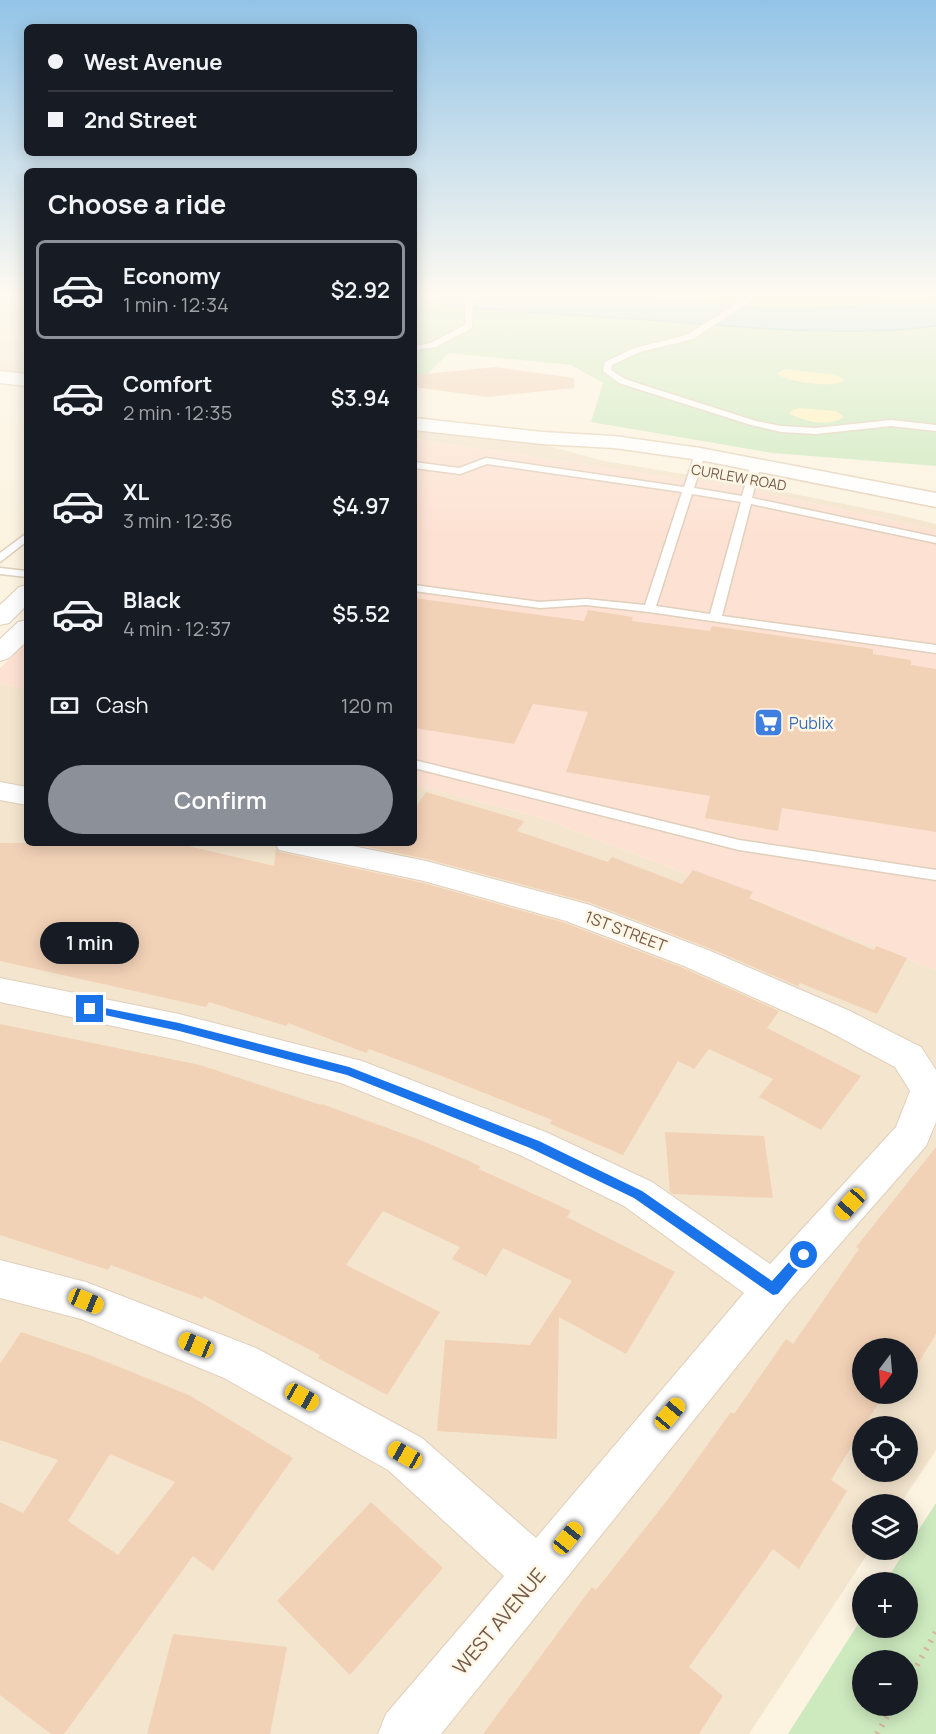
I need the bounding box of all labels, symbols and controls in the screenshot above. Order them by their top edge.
text: West Avenue [84,47,223,77]
text: 2nd Street [84,105,197,135]
text: Choose a ride [48,185,226,222]
text: Economy [123,261,221,291]
icon: car [51,263,105,317]
text: $2.92 [331,275,390,305]
text: 1 min · 12:34 [123,291,229,318]
text: Comfort [123,369,212,399]
icon: car [51,371,105,425]
text: $3.94 [331,383,390,413]
text: 2 min · 12:35 [123,399,232,426]
street label: CURLEW ROAD [690,459,788,495]
text: XL [123,477,149,507]
icon: car [51,479,105,533]
text: $4.97 [332,491,390,521]
text: 3 min · 12:36 [123,507,233,534]
text: Black [123,585,180,615]
icon: car [51,587,105,641]
text: $5.52 [332,599,390,629]
text: 4 min · 12:37 [123,615,231,642]
icon: cash [48,689,81,722]
text: Cash [96,690,149,720]
text: 120 m [341,692,393,719]
supermarket icon: Publix [752,707,784,739]
place label: Publix [789,712,834,734]
button: Confirm [48,765,393,834]
street label: 1ST STREET [582,905,670,957]
callout: 1 min [40,922,140,964]
text: 1 min [66,929,113,956]
route end [76,995,103,1022]
car [831,1185,869,1223]
route start [790,1241,817,1268]
car [66,1286,106,1316]
car [176,1330,216,1360]
north arrow [852,1338,918,1404]
map controls [852,1338,918,1716]
car [282,1380,322,1414]
car [652,1394,688,1434]
button: locate [852,1416,918,1482]
car [385,1438,425,1472]
button: layers [852,1494,918,1560]
car [550,1518,586,1558]
street label: WEST AVENUE [447,1562,551,1680]
button: + [852,1572,918,1638]
button: − [852,1650,918,1716]

